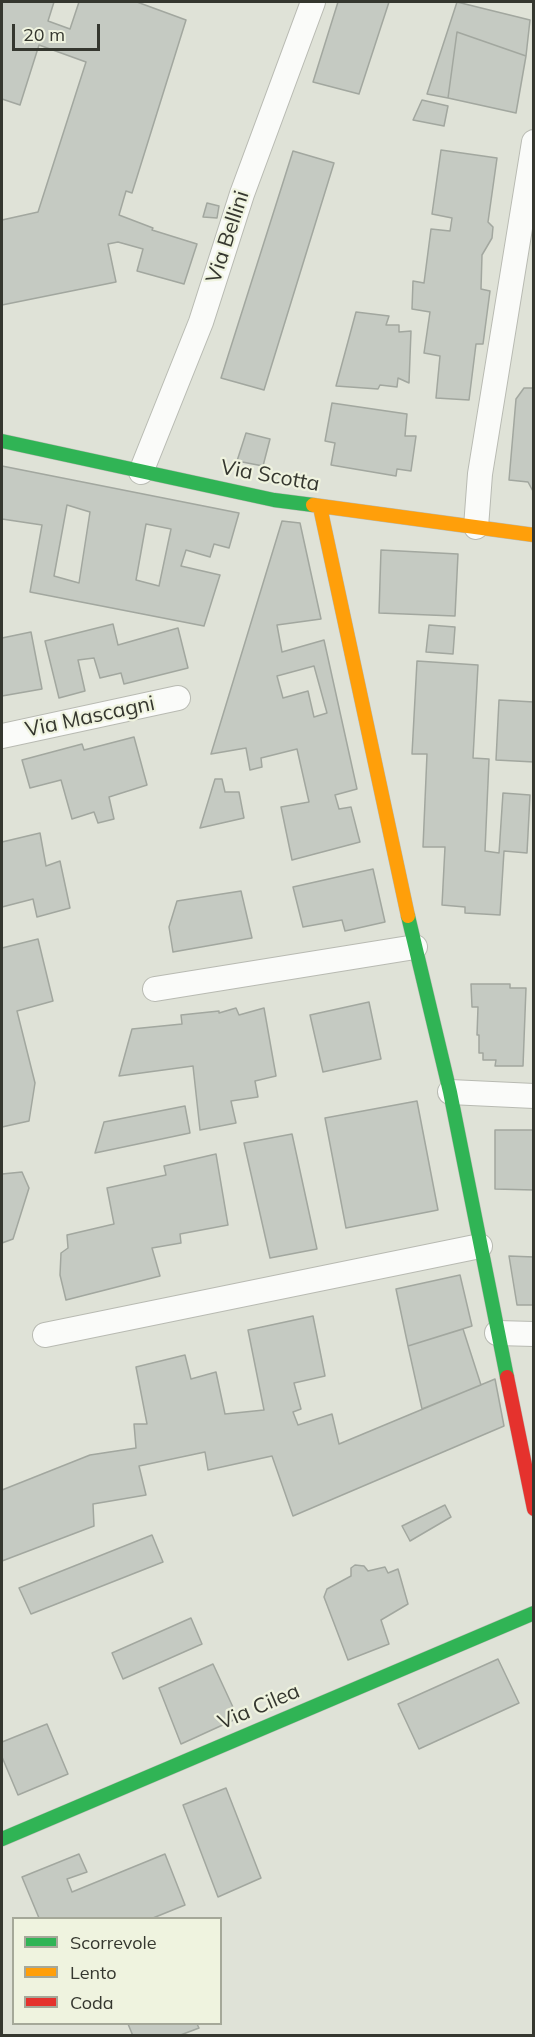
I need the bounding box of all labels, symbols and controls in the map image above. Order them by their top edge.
scale bar [15,12,104,50]
text: 20 m [23,23,65,46]
street label: Via Bellini [201,188,255,286]
street label: Via Scotta [219,455,321,497]
street label: Via Mascagni [23,691,157,743]
street label: Via Cilea [214,1679,304,1735]
legend [12,1917,222,2025]
text: Scorrevole [70,1931,157,1954]
text: Lento [70,1961,117,1984]
text: Coda [70,1991,114,2014]

